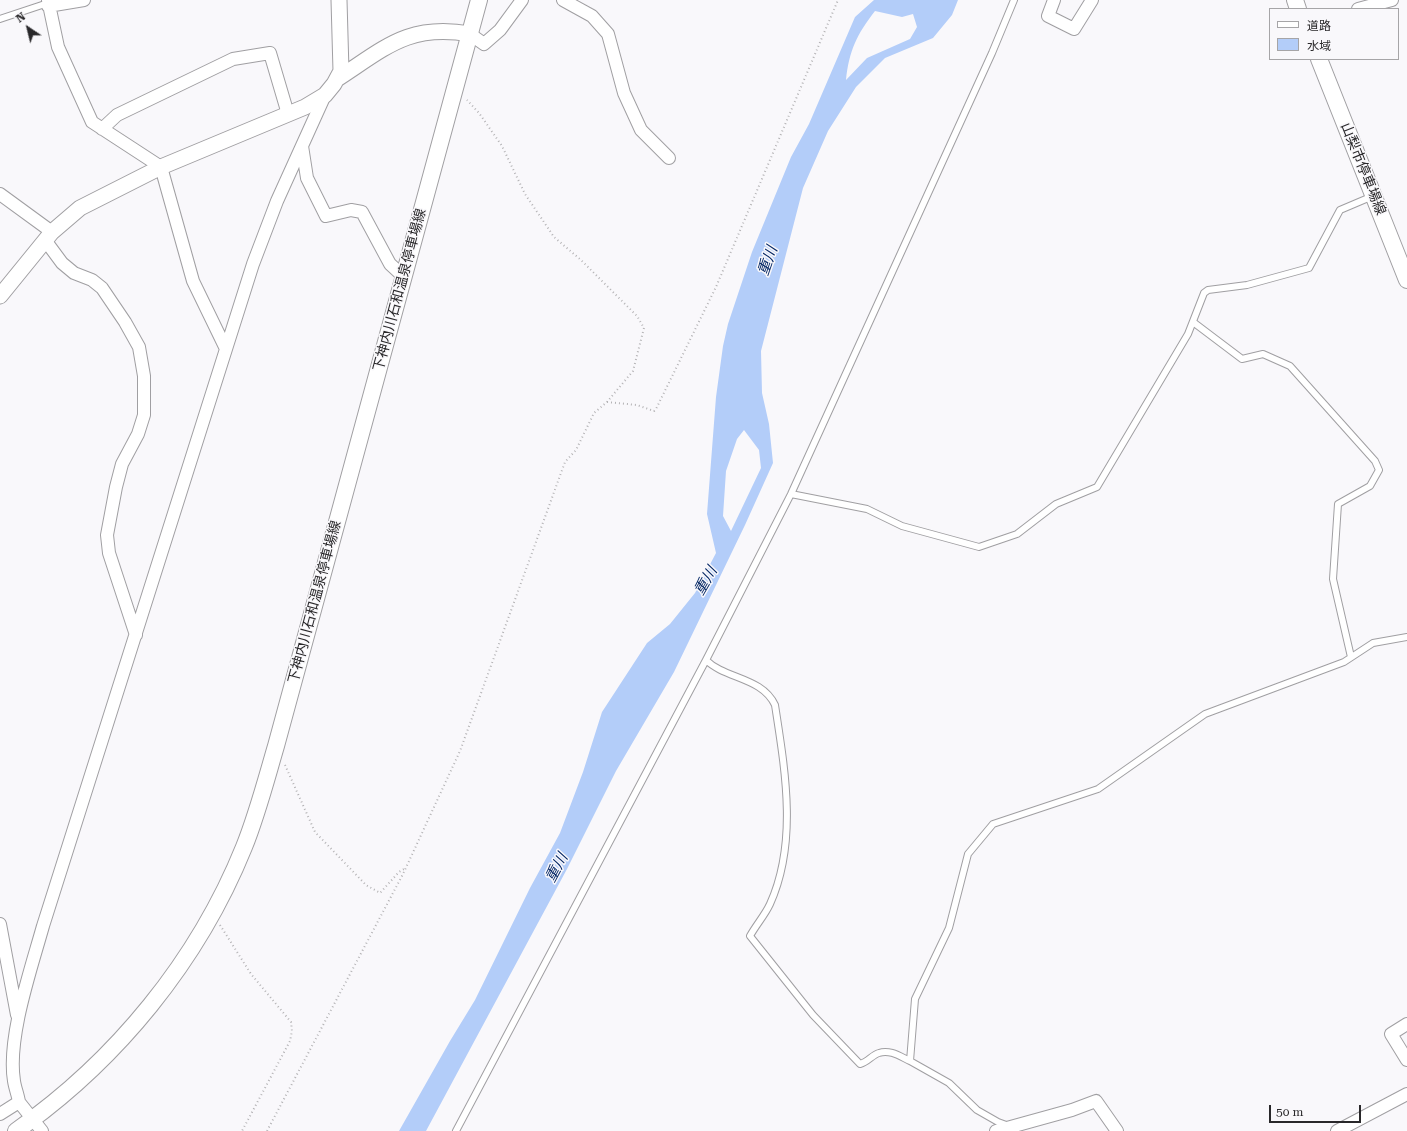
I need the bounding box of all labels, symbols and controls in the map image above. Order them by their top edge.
north arrow [8,8,48,48]
legend [1269,8,1399,60]
text: N [14,10,28,26]
text: 道路 [1307,19,1331,33]
text: 水域 [1307,39,1331,53]
street label: 山梨市停車場線 [1337,120,1389,218]
street label: 下神内川石和温泉停車場線 [370,207,430,373]
water label: 重川 [755,244,781,278]
street label: 下神内川石和温泉停車場線 [285,519,345,685]
water label: 重川 [691,564,721,598]
water label: 重川 [542,851,572,885]
scale bar [1271,1097,1363,1123]
text: 50 m [1276,1105,1303,1119]

